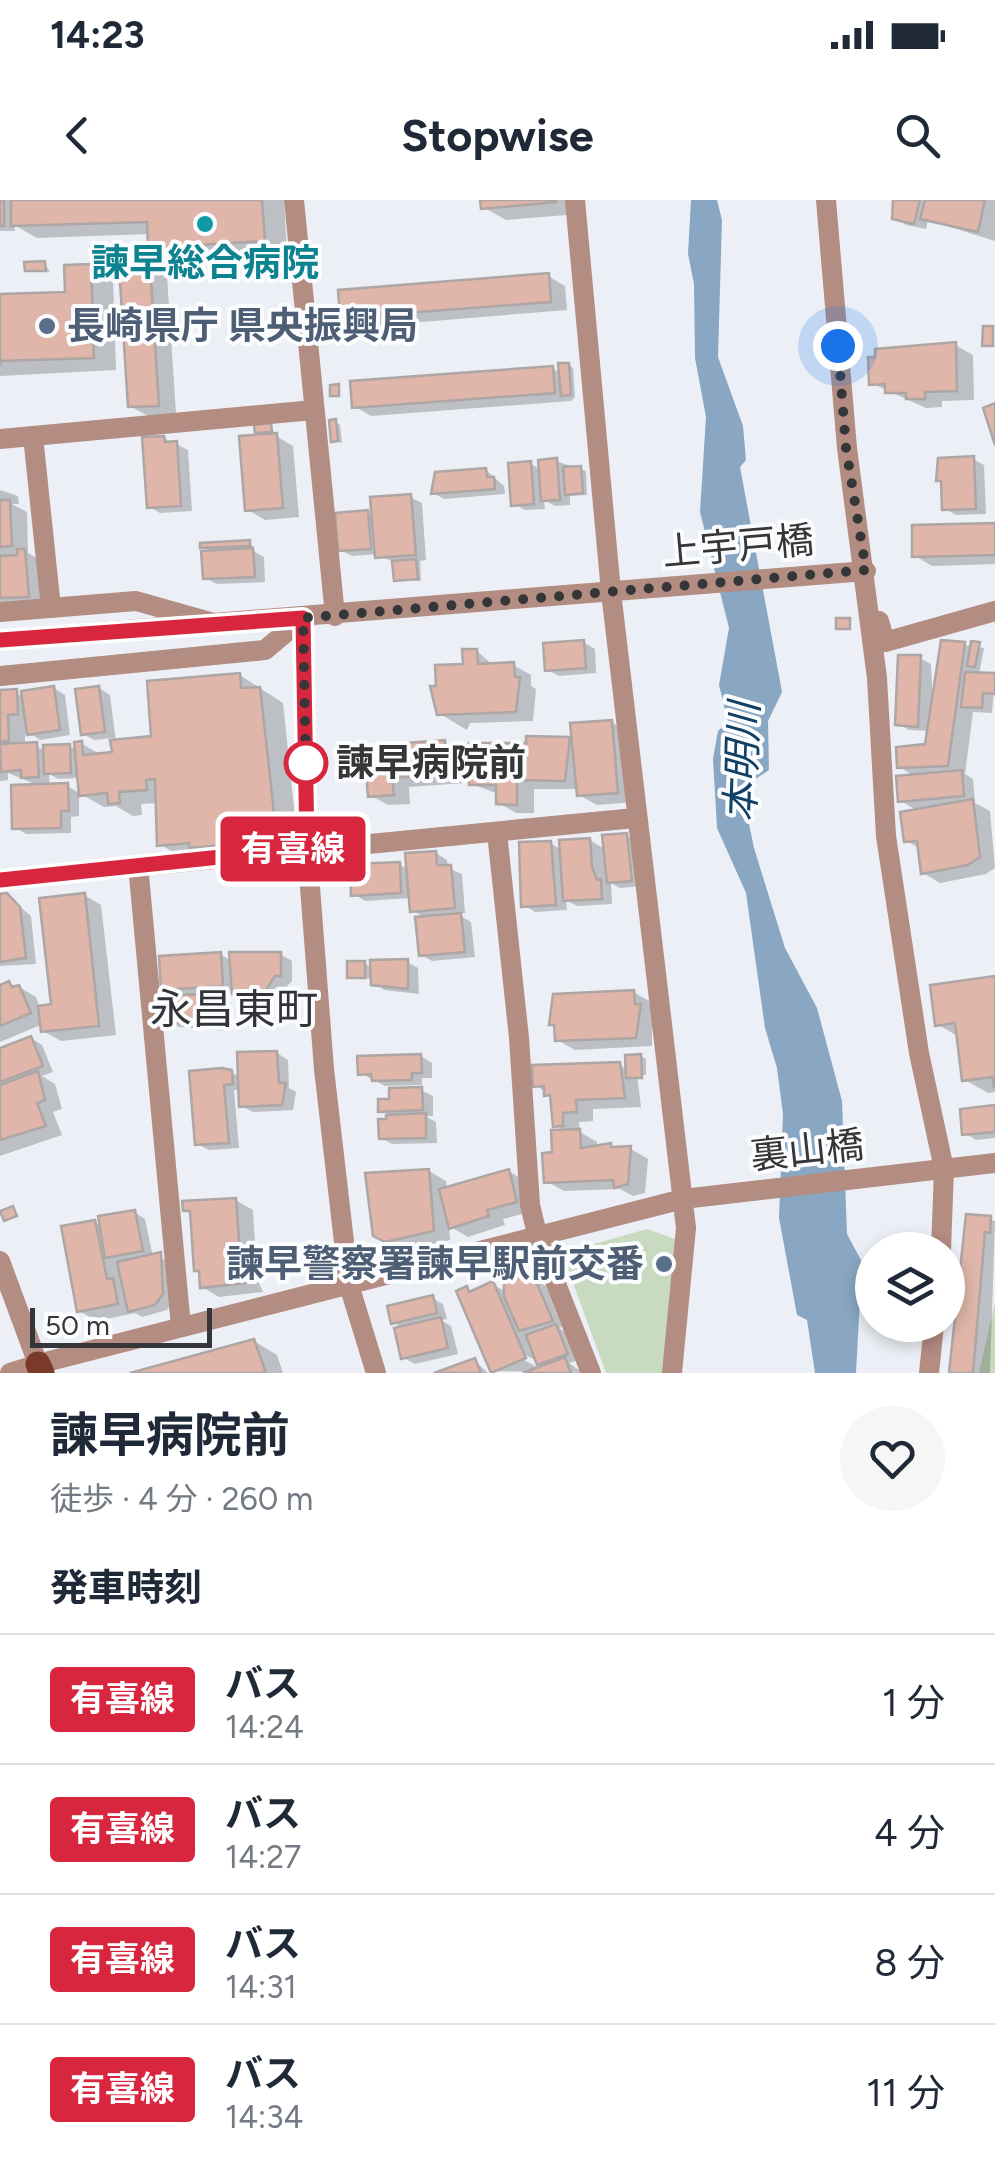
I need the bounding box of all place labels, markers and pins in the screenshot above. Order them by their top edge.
marker: 諫早総合病院 [194,213,216,235]
place label: 諫早総合病院 [91,240,319,286]
place label: 長崎県庁 県央振興局 [67,303,418,349]
marker: 長崎県庁 県央振興局 [36,315,58,337]
place label: 諫早病院前 [336,740,526,786]
marker: 諫早病院前 [285,742,327,784]
place label: 諫早警察署諫早駅前交番 [226,1241,644,1287]
marker: 諫早警察署諫早駅前交番 [653,1253,675,1275]

